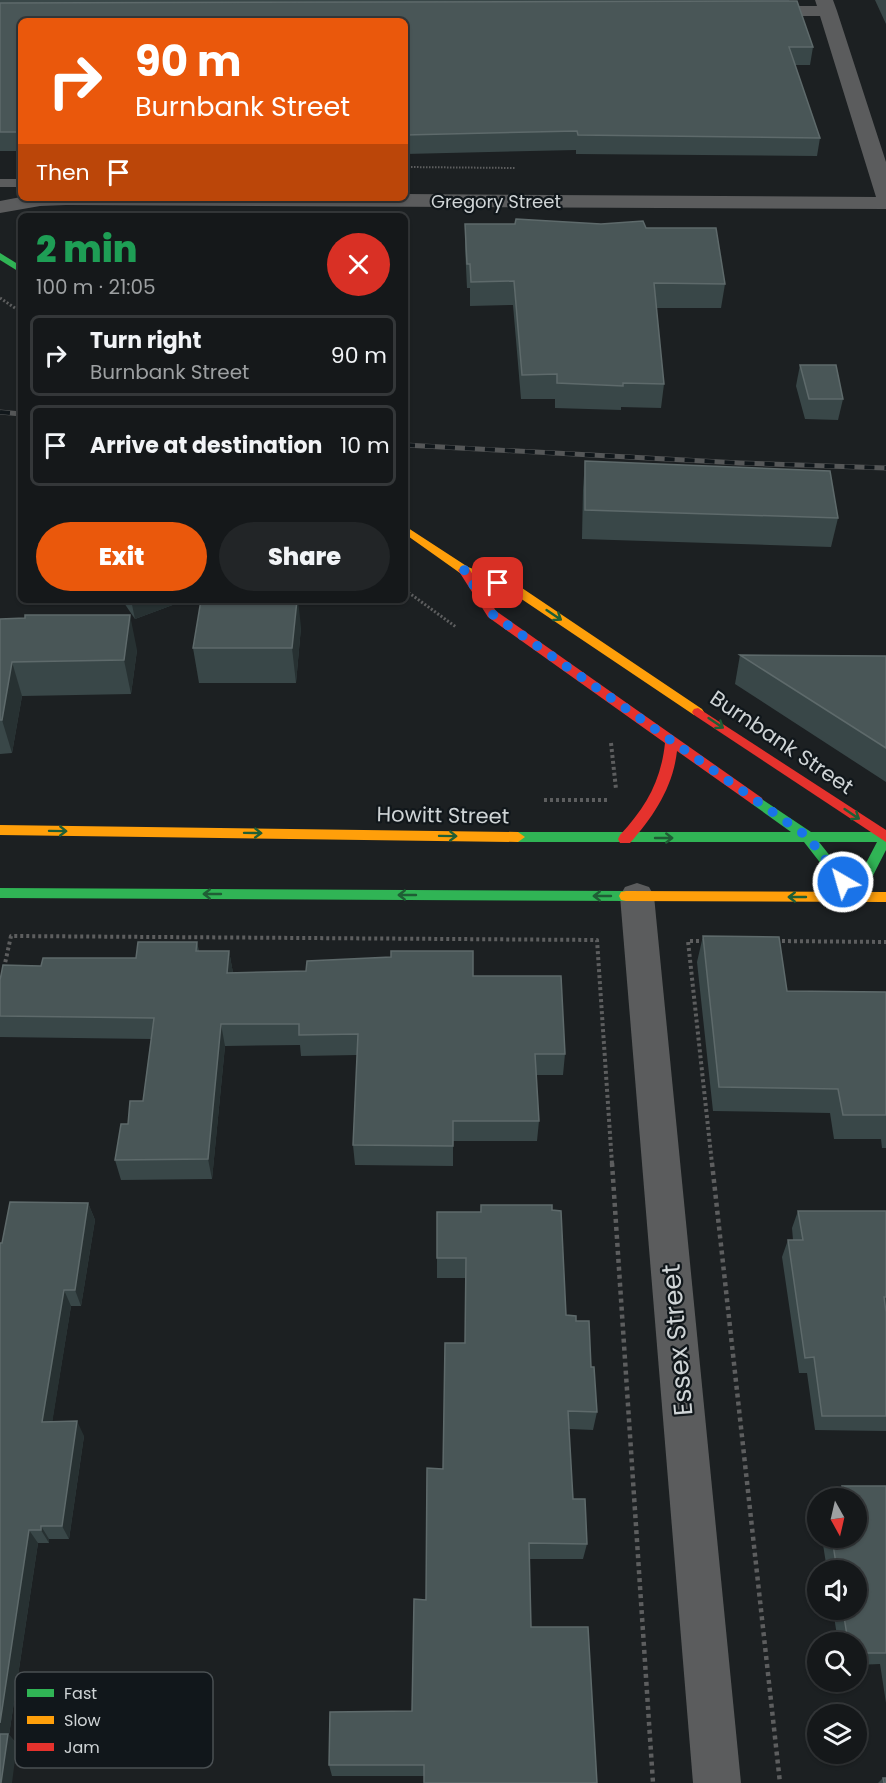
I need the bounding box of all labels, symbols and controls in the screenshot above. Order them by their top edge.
text: 90 m [135,32,242,91]
icon: right [36,42,114,120]
text: Burnbank Street [135,88,350,125]
icon: arrive [102,156,135,189]
text: Then [36,157,90,188]
street label: Gregory Street [431,189,561,214]
text: 2 min [36,224,138,275]
button: close [327,233,390,296]
text: 100 m · 21:05 [36,273,156,301]
text: Turn right [90,325,201,356]
icon: right [39,339,72,372]
text: 90 m [331,340,387,371]
text: Burnbank Street [90,358,249,386]
icon: arrive [39,429,72,462]
text: Arrive at destination [90,430,322,461]
text: 10 m [340,430,390,461]
button: Exit [36,522,207,591]
button: Share [219,522,390,591]
pin [472,557,523,608]
icon: arrive [481,566,514,599]
one-way arrow [545,609,561,621]
street label: Burnbank Street [705,683,859,801]
one-way arrow [707,717,724,729]
street label: Howitt Street [376,799,510,831]
one-way arrow [843,808,860,820]
one-way arrow [48,825,68,837]
one-way arrow [243,828,263,839]
one-way arrow [438,830,458,842]
one-way arrow [654,832,674,844]
position arrow [811,850,875,914]
one-way arrow [202,888,222,900]
one-way arrow [397,889,417,901]
one-way arrow [592,890,612,902]
one-way arrow [787,891,807,903]
street label: Essex Street [652,1263,702,1417]
north arrow [807,1488,867,1548]
map controls [807,1488,867,1764]
button: sound [807,1560,867,1620]
button: search [807,1632,867,1692]
legend [15,1672,213,1768]
text: Fast [64,1682,97,1705]
button: layers [807,1704,867,1764]
text: Slow [64,1709,101,1732]
text: Jam [64,1736,100,1759]

